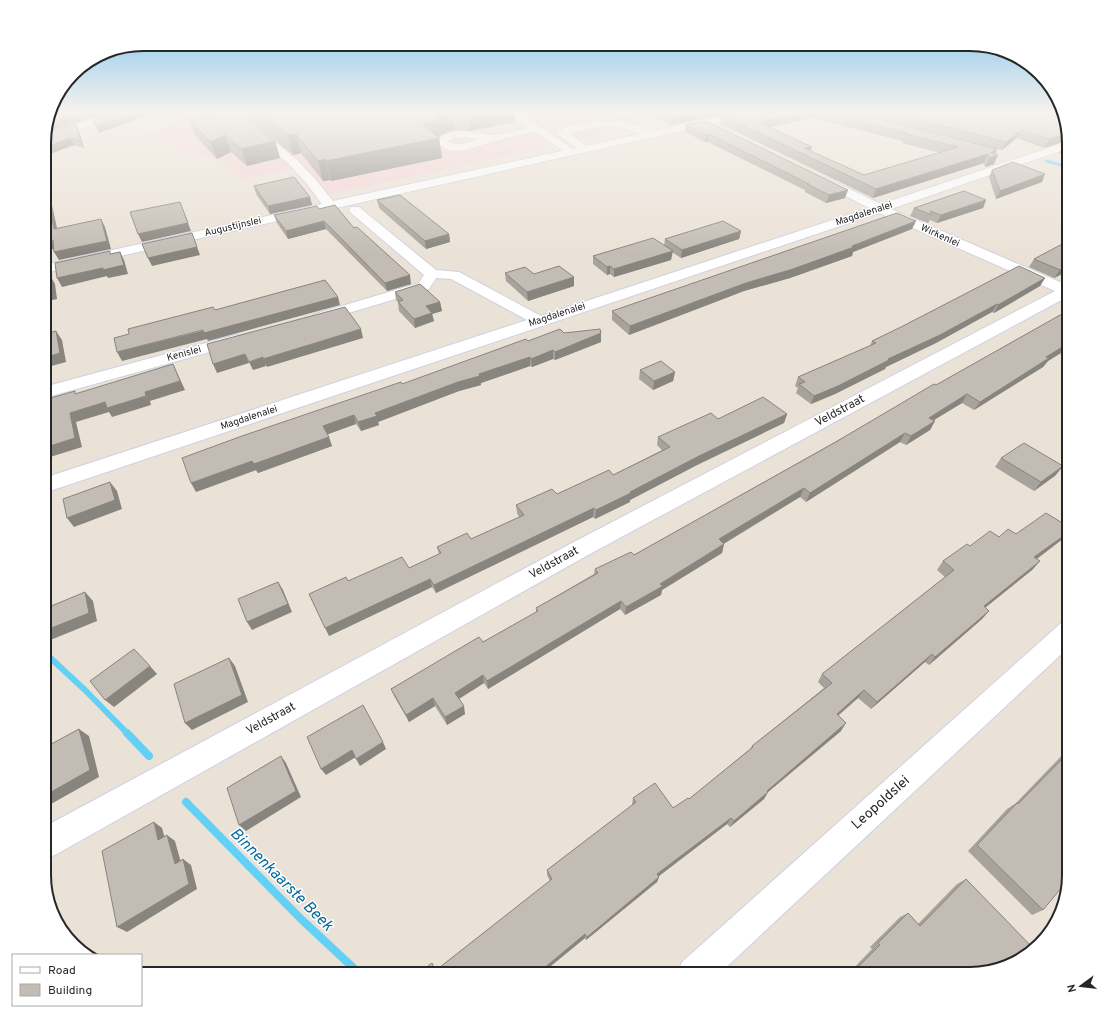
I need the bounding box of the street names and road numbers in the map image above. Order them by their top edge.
street label: Magdalenalei [834,199,894,229]
street label: Augustijnslei [203,214,263,240]
street label: Wirkenlei [918,222,962,250]
street label: Magdalenalei [527,300,587,330]
street label: Kenislei [165,343,203,365]
street label: Veldstraat [812,391,868,431]
street label: Magdalenalei [219,403,279,433]
street label: Veldstraat [526,543,582,583]
street label: Veldstraat [243,699,299,739]
street label: Leopoldslei [849,773,913,833]

